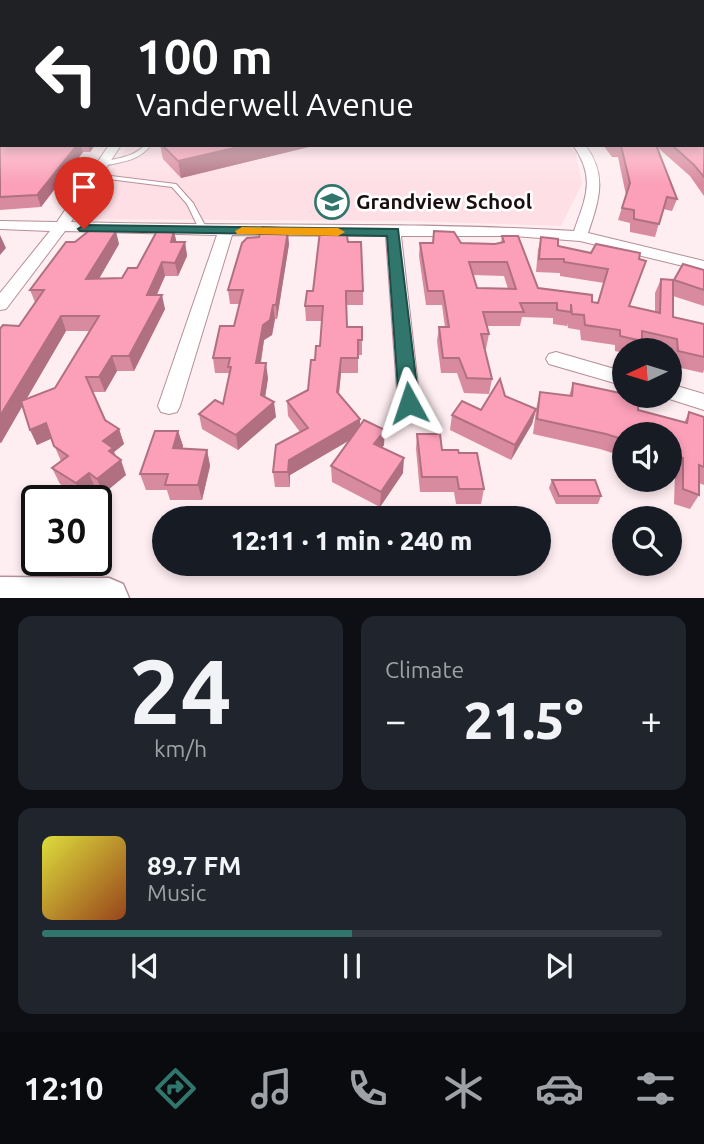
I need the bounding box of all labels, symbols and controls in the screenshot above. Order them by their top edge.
icon: left [21,28,112,119]
text: 100 m [136,28,273,83]
text: Vanderwell Avenue [136,86,414,122]
pin [54,157,114,229]
icon: arrive [65,168,103,206]
school or university icon: Grandview School [313,183,351,221]
place label: Grandview School [356,189,532,213]
north arrow [612,338,682,408]
map controls [612,338,682,576]
position arrow [372,366,446,440]
button: sound [612,422,682,492]
speed limit sign: 30 [21,485,112,576]
button: search [612,506,682,576]
text: 12:11 · 1 min · 240 m [231,526,472,555]
text: 24 [129,639,232,741]
text: Climate [385,657,464,682]
text: 21.5° [464,691,583,749]
text: − [385,699,406,741]
text: + [641,699,662,741]
text: km/h [154,736,207,761]
text: 89.7 FM [147,851,241,880]
text: Music [147,880,206,905]
icon: previous [126,947,164,985]
icon: pause [333,947,371,985]
icon: next [540,947,578,985]
icon: directions [151,1064,200,1113]
icon: music [247,1064,296,1113]
icon: phone [343,1064,392,1113]
icon: climate [439,1064,488,1113]
icon: car [535,1064,584,1113]
icon: filters [631,1064,680,1113]
text: 12:10 [24,1070,104,1106]

